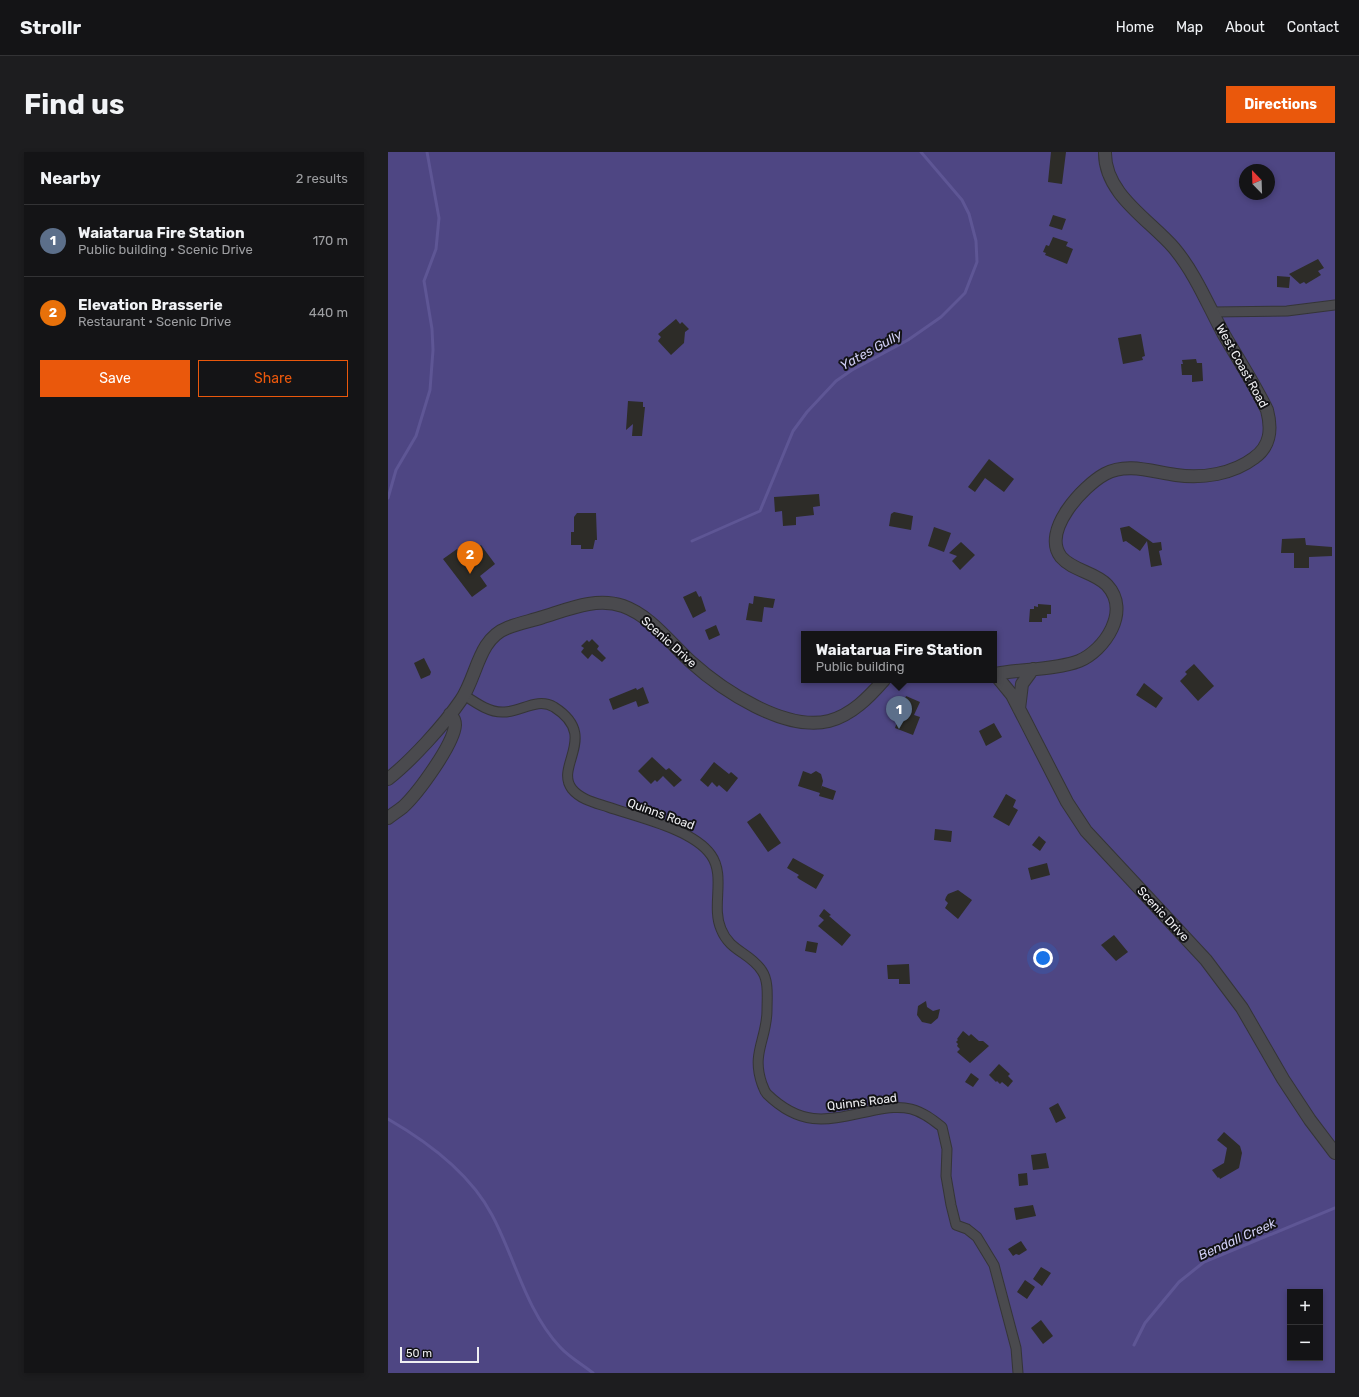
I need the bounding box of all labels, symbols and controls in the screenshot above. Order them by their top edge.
text: Strollr [20,16,81,39]
text: Home [1116,19,1154,36]
text: Map [1176,19,1203,36]
text: About [1225,19,1265,36]
text: Contact [1287,19,1339,36]
button: Directions [1226,86,1335,123]
text: Find us [24,88,124,121]
north arrow [1239,164,1275,200]
text: Nearby [40,168,101,188]
text: 2 results [296,171,348,186]
text: Waiatarua Fire Station [78,224,245,242]
text: 1 [50,233,56,248]
text: 170 m [313,233,348,248]
text: Public building · Scenic Drive [78,242,253,257]
text: Elevation Brasserie [78,296,223,314]
text: 2 [49,305,57,320]
text: 440 m [309,305,348,320]
text: Restaurant · Scenic Drive [78,314,231,329]
street label: West Coast Road [1213,322,1271,410]
water label: Yates Gully [837,326,905,373]
button: Save [40,360,190,397]
button: Share [198,360,348,397]
pin: 2 [457,541,483,574]
street label: Scenic Drive [639,614,700,671]
popup [801,631,997,683]
text: Waiatarua Fire Station [816,641,982,659]
text: Public building [816,659,905,674]
pin: 1 [886,696,912,729]
street label: Quinns Road [626,795,696,833]
street label: Scenic Drive [1134,884,1192,944]
your location [1033,948,1053,968]
street label: Quinns Road [826,1091,898,1113]
water label: Bendall Creek [1196,1215,1278,1263]
map controls [1287,1289,1323,1361]
button: + [1287,1289,1323,1325]
button: − [1287,1325,1323,1361]
scale bar [400,1345,479,1364]
text: 50 m [406,1347,432,1360]

